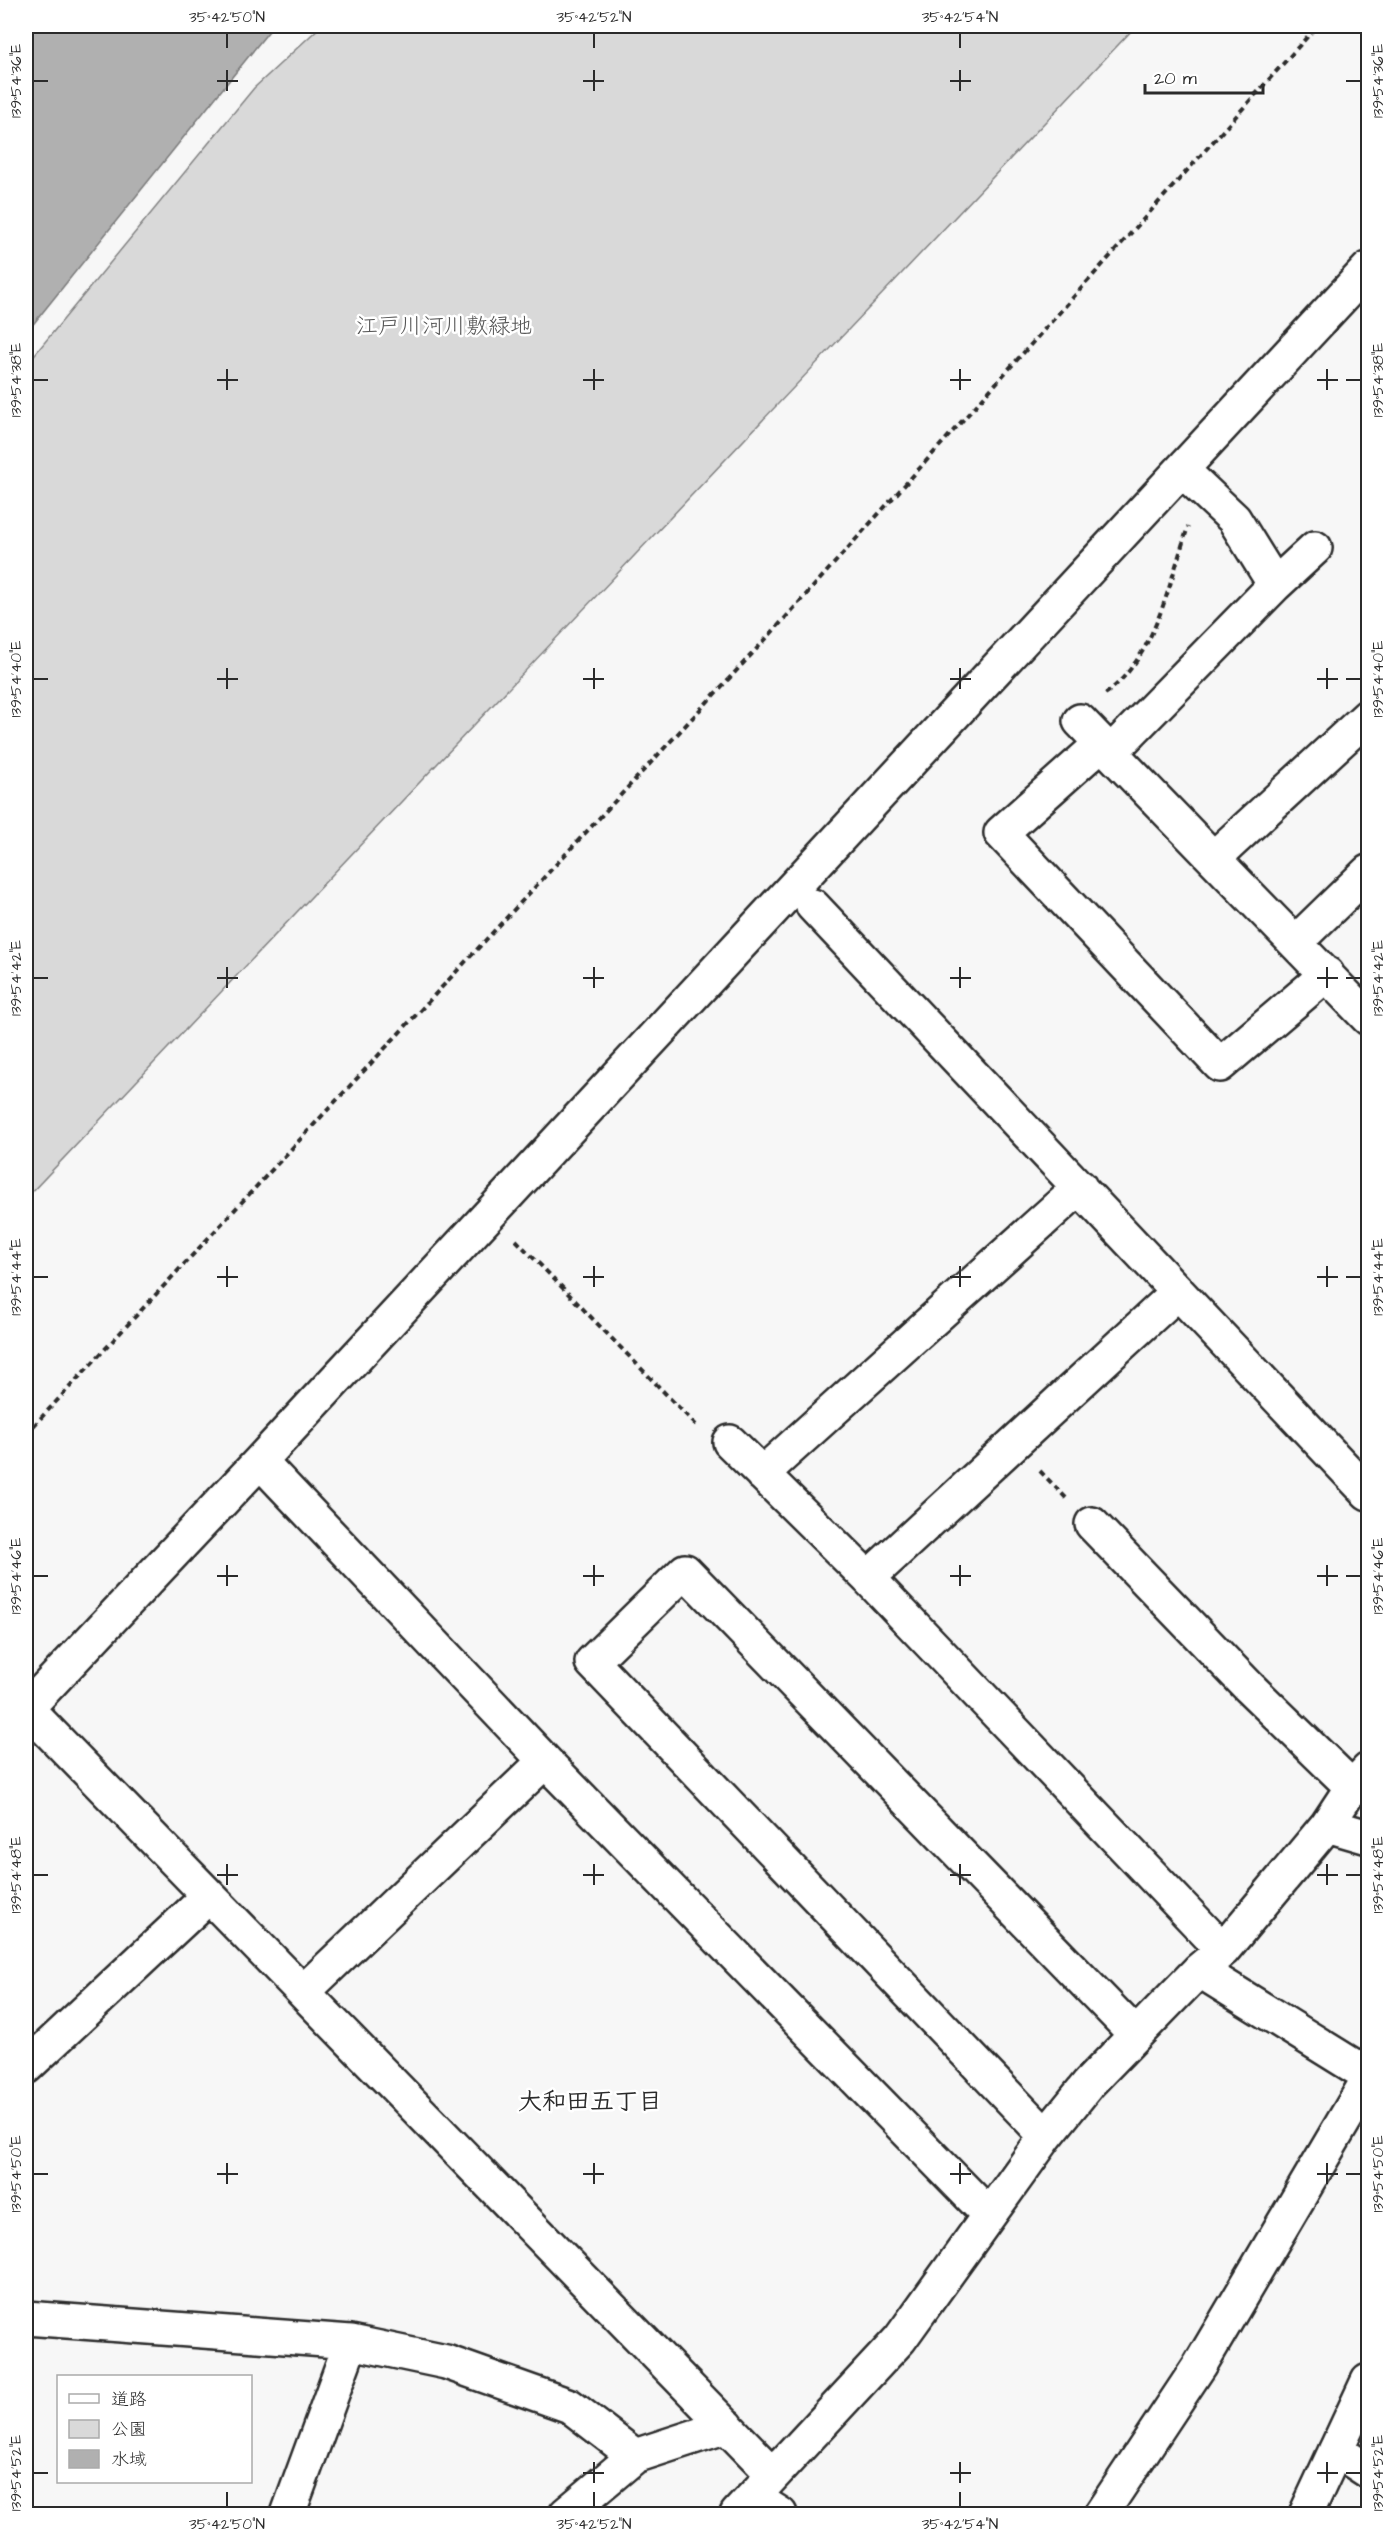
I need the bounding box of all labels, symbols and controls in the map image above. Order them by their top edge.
text: 35°42'50"N [189,7,265,28]
text: 35°42'52"N [557,7,631,28]
text: 35°42'54"N [922,7,998,28]
text: 139°54'36"E [6,44,27,118]
text: 139°54'36"E [1368,44,1389,118]
scale bar [1145,57,1264,95]
text: 20 m [1154,66,1197,91]
park label: 江戸川河川敷緑地 [356,311,532,342]
text: 139°54'38"E [6,343,27,417]
text: 139°54'38"E [1368,343,1389,417]
text: 139°54'40"E [6,641,27,717]
text: 139°54'40"E [1368,641,1389,717]
text: 139°54'42"E [6,940,27,1016]
text: 139°54'42"E [1368,940,1389,1016]
text: 139°54'44"E [6,1238,27,1316]
text: 139°54'44"E [1368,1238,1389,1316]
text: 139°54'46"E [6,1538,27,1614]
text: 139°54'46"E [1368,1538,1389,1614]
text: 139°54'48"E [6,1836,27,1914]
text: 139°54'48"E [1368,1836,1389,1914]
district label: 大和田五丁目 [518,2085,662,2119]
text: 139°54'50"E [6,2135,27,2213]
text: 139°54'50"E [1368,2135,1389,2213]
legend [57,2375,252,2483]
text: 道路 [111,2387,147,2412]
text: 公園 [111,2417,147,2442]
text: 139°54'52"E [6,2435,27,2511]
text: 139°54'52"E [1368,2435,1389,2511]
text: 水域 [111,2447,147,2472]
text: 35°42'50"N [189,2514,265,2535]
text: 35°42'52"N [557,2514,631,2535]
text: 35°42'54"N [922,2514,998,2535]

